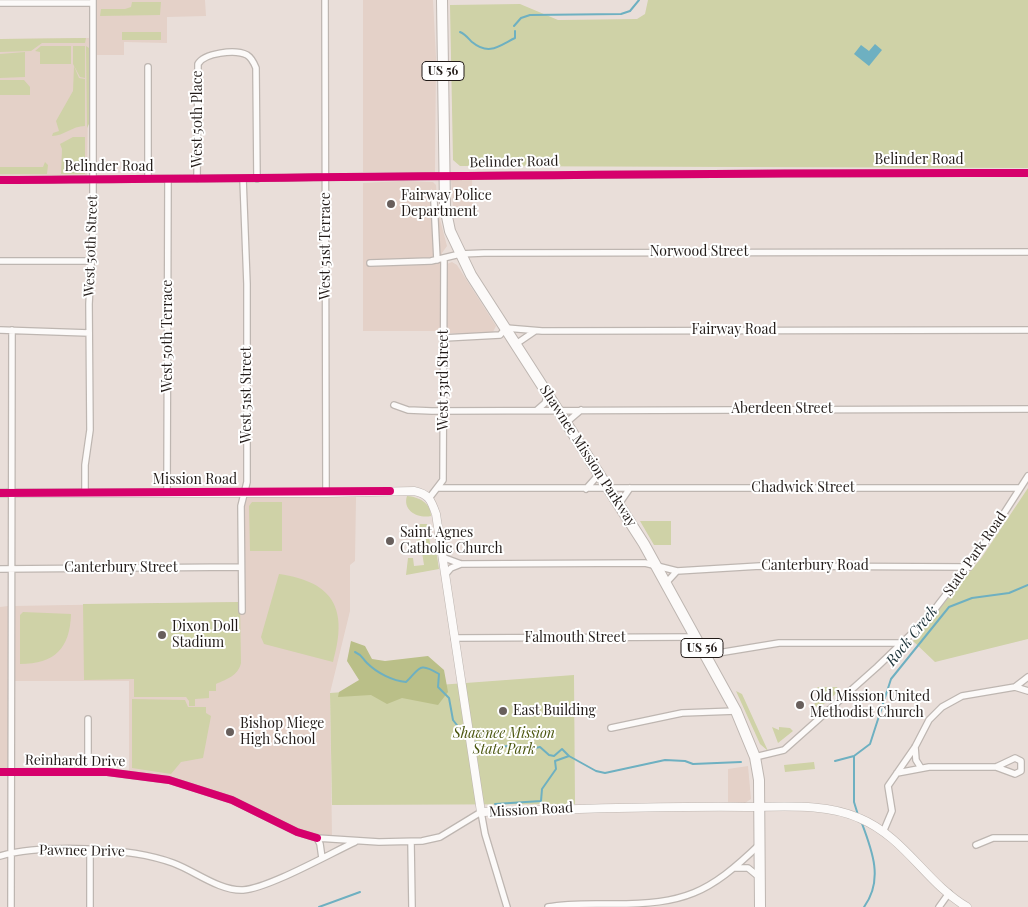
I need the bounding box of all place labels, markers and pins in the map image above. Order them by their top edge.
place label: Fairway Police Department [401,188,492,220]
marker: Fairway Police Department [385,198,397,210]
place label: Saint Agnes Catholic Church [400,525,503,558]
marker: Saint Agnes Catholic Church [384,535,396,547]
place label: Dixon Doll Stadium [172,619,238,652]
marker: Dixon Doll Stadium [156,629,168,641]
place label: Old Mission United Methodist Church [810,689,930,722]
marker: Old Mission United Methodist Church [794,699,806,711]
place label: East Building [513,703,596,719]
marker: East Building [497,705,509,717]
place label: Bishop Miege High School [240,716,324,749]
marker: Bishop Miege High School [224,726,236,738]

